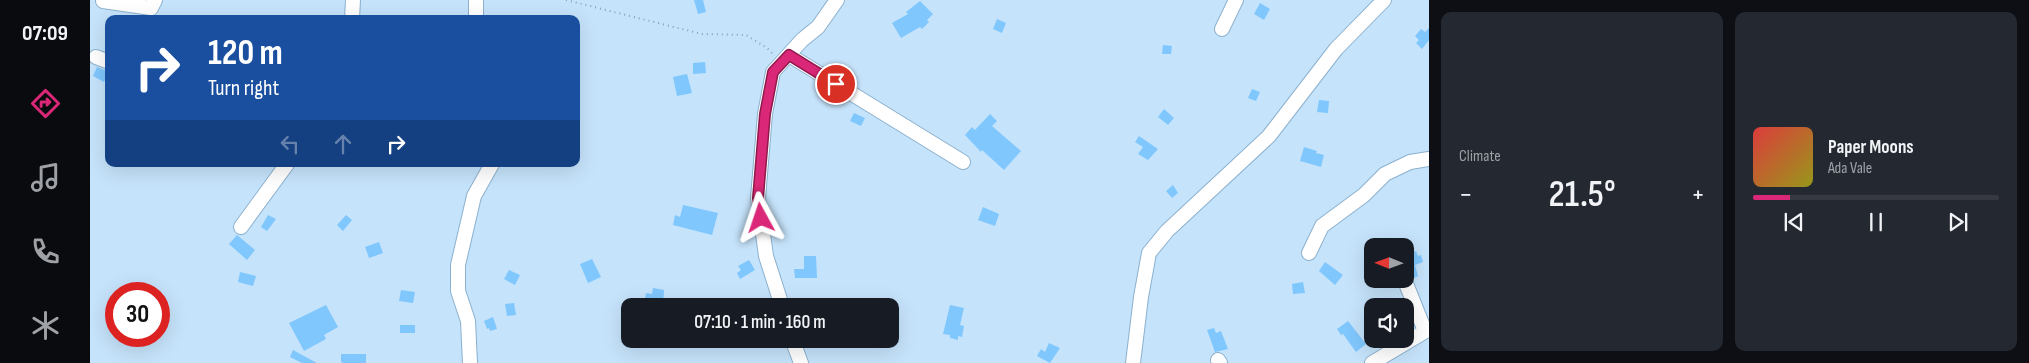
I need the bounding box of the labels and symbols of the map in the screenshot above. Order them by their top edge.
pin [815,63,857,105]
position arrow [734,191,786,243]
north arrow [1364,238,1414,288]
speed limit sign: 30 [105,282,170,347]

